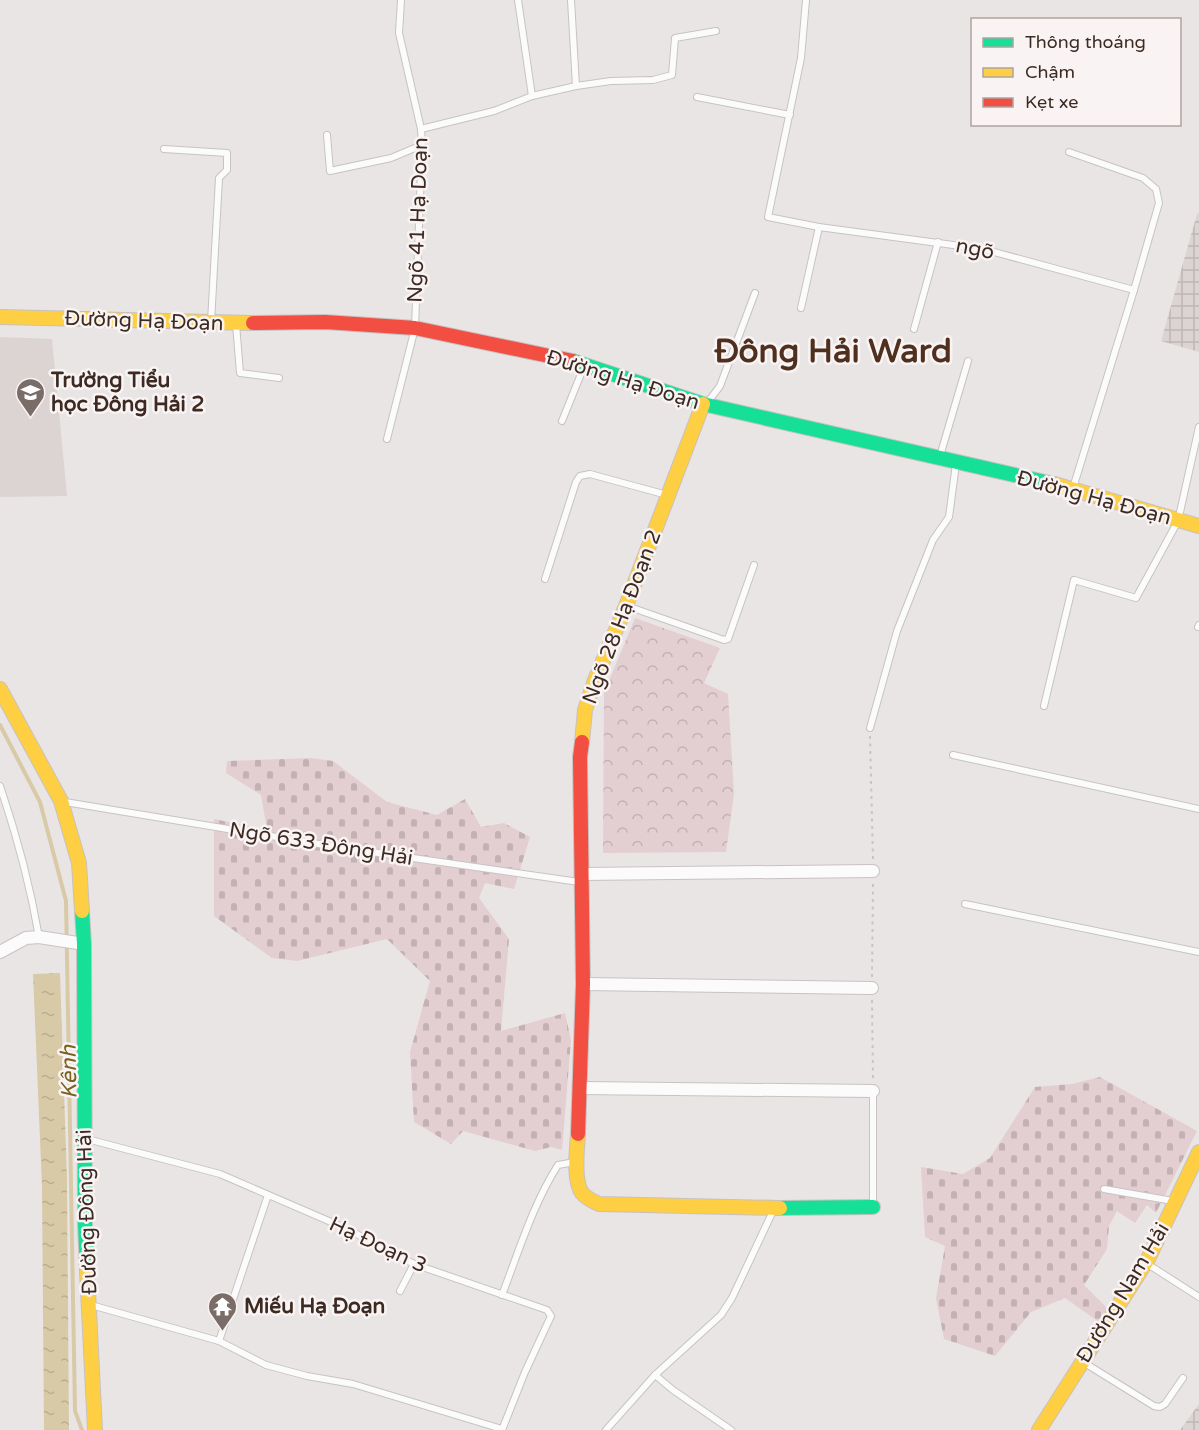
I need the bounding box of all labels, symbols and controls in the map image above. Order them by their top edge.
legend [971,18,1181,126]
text: Thông thoáng [1025,31,1146,53]
text: Chậm [1025,61,1075,83]
text: Kẹt xe [1025,91,1079,113]
street label: Ngõ 41 Hạ Doạn [403,137,433,303]
street label: ngõ [954,233,996,265]
street label: Đường Hạ Đoạn [64,306,224,336]
district label: Đông Hải Ward [713,332,952,371]
street label: Đường Hạ Đoạn [543,345,703,415]
place label: Trường Tiểu học Đông Hải 2 [50,368,205,417]
school or university icon: Trường Tiểu học Đông Hải 2 [14,376,46,418]
street label: Đường Hạ Đoạn [1014,465,1174,531]
street label: Ngõ 28 Hạ Đoạn 2 [577,526,667,708]
street label: Ngõ 633 Đông Hải [227,817,415,871]
water label: Kênh [56,1044,82,1099]
street label: Đường Đông Hải [72,1129,102,1295]
street label: Hạ Đoạn 3 [325,1212,431,1278]
street label: Đường Nam Hải [1071,1218,1175,1368]
temple icon: Miếu Hạ Đoạn [207,1290,239,1332]
place label: Miếu Hạ Đoạn [244,1294,385,1319]

